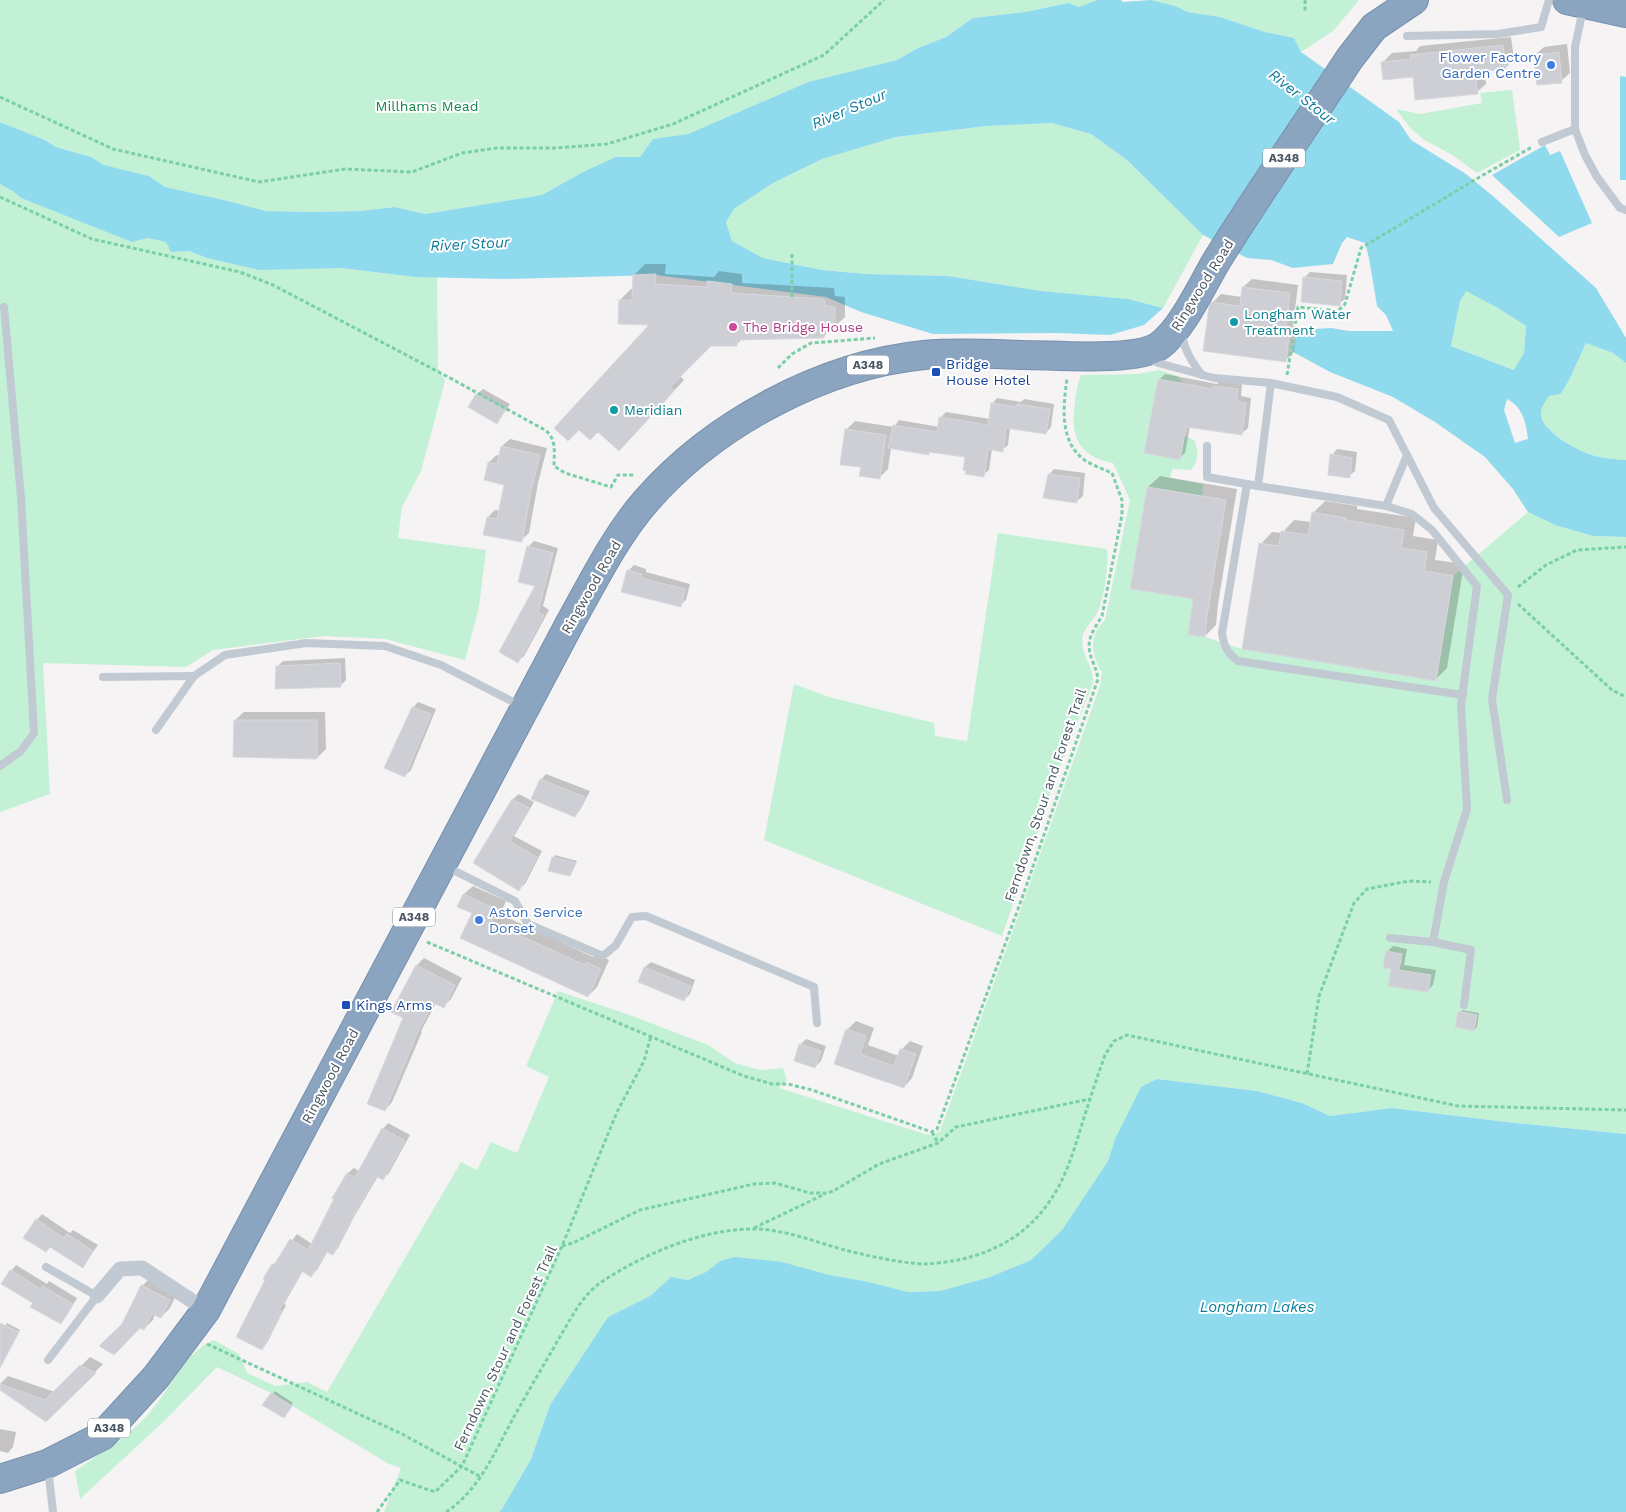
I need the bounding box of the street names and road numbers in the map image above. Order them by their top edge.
road number: A348 [1263,148,1305,168]
street label: Ringwood Road [1167,236,1237,334]
road number: A348 [847,356,889,374]
street label: Ringwood Road [558,538,624,636]
street label: Ferndown, Stour and Forest Trail [1001,686,1089,904]
road number: A348 [393,908,435,926]
street label: Ringwood Road [298,1026,362,1126]
street label: Ferndown, Stour and Forest Trail [450,1242,560,1453]
road number: A348 [88,1419,130,1438]

